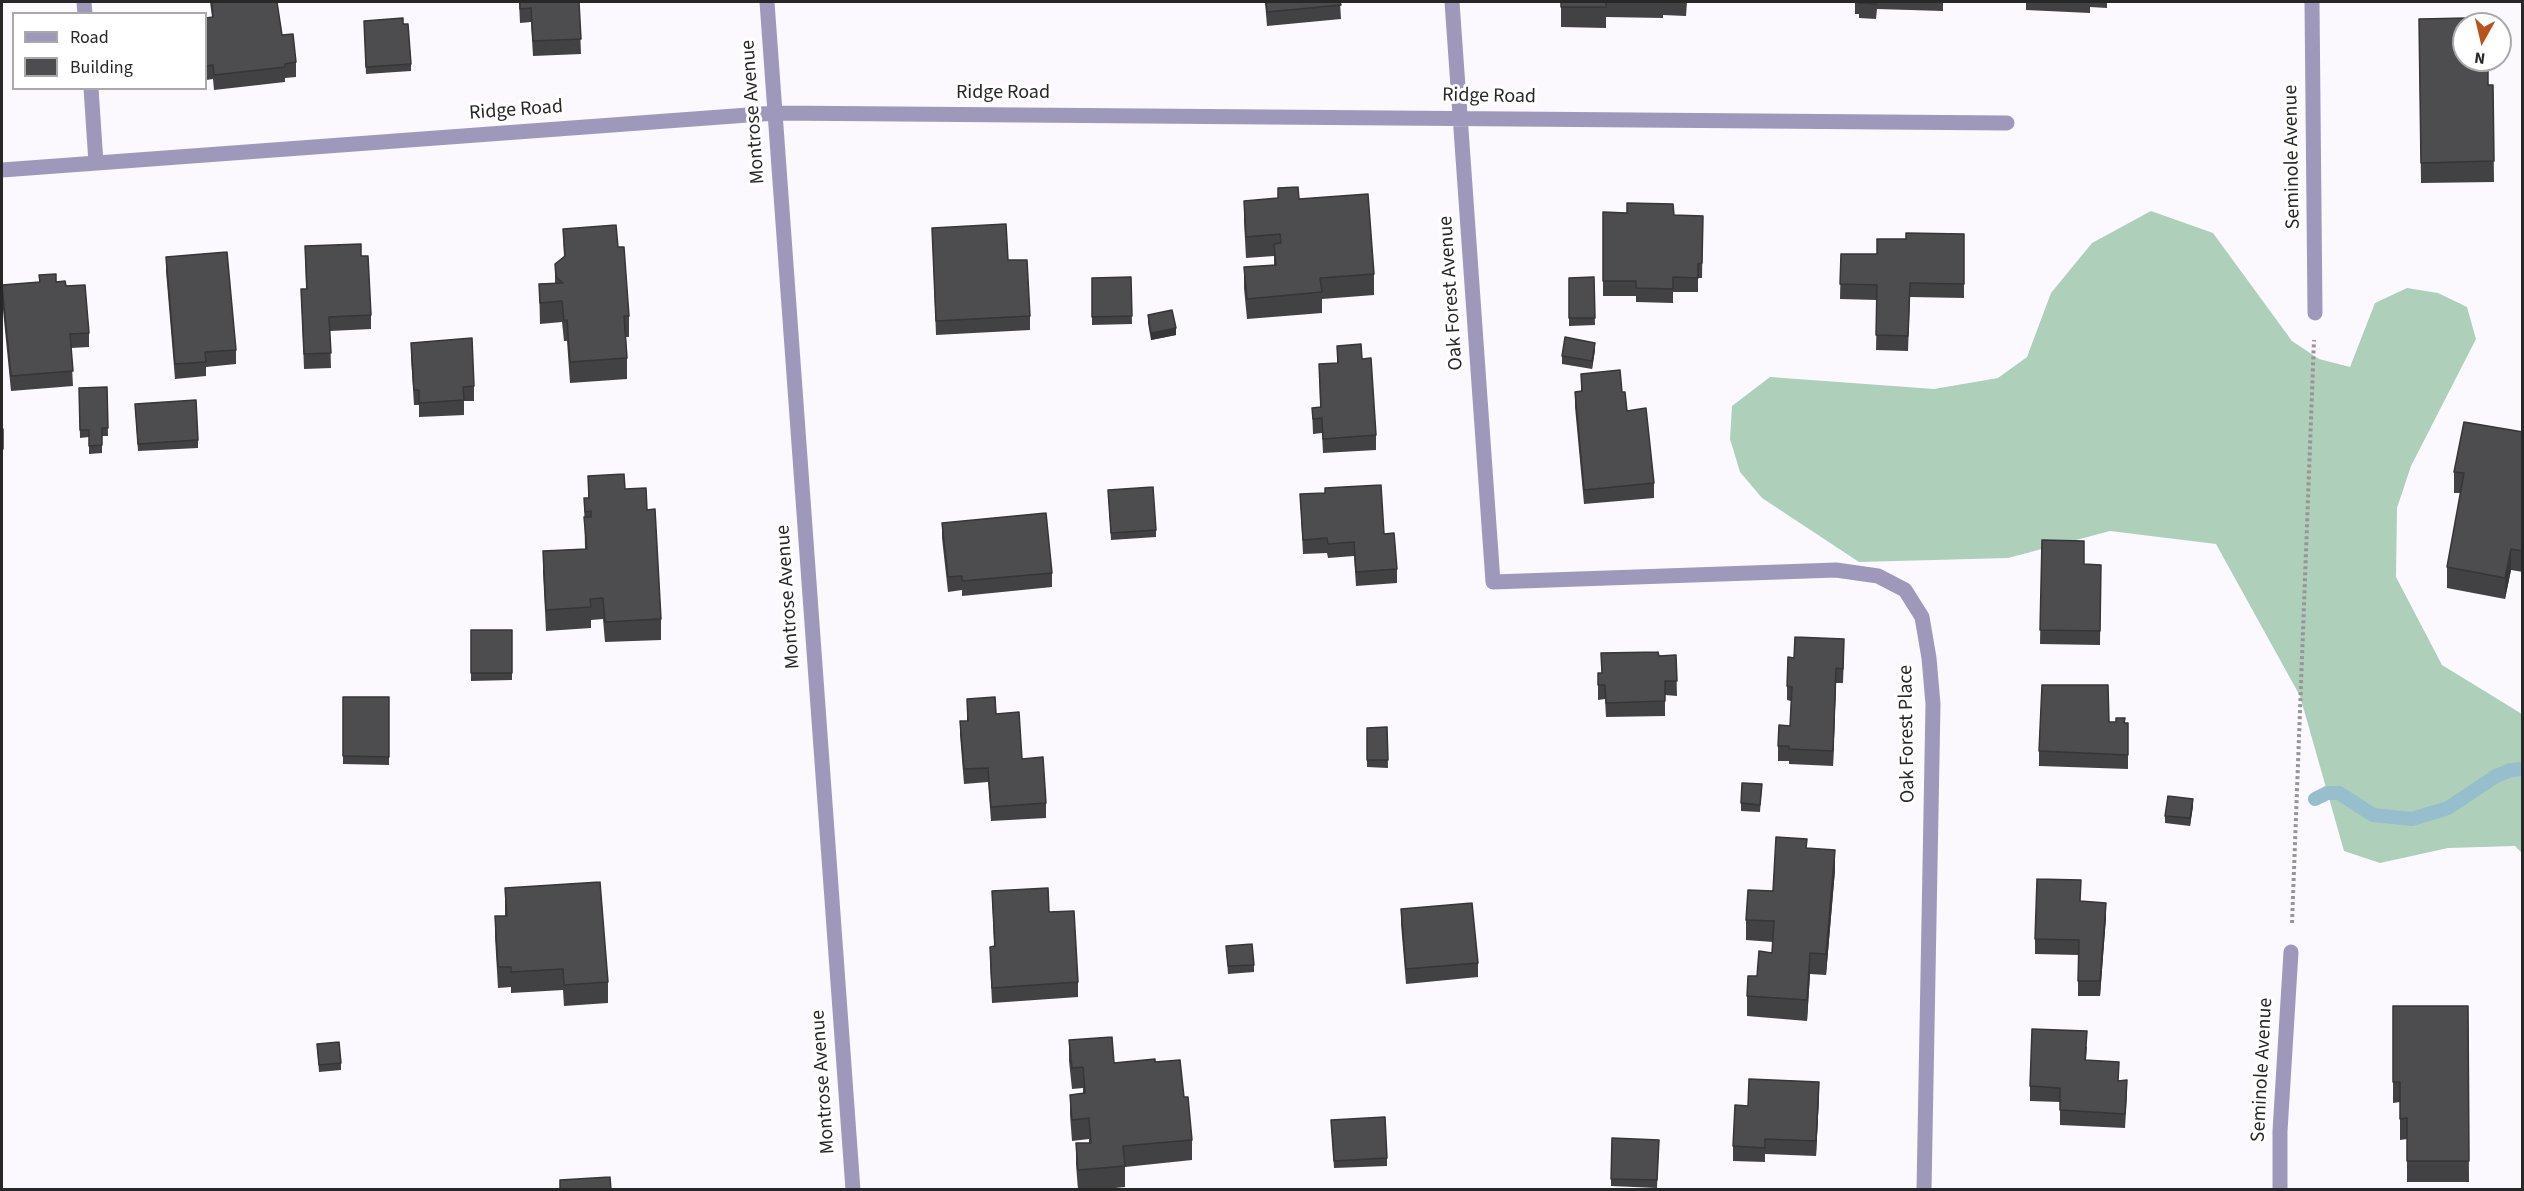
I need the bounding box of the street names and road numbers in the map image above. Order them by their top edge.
street label: Montrose Avenue [737,39,771,185]
street label: Ridge Road [956,82,1050,106]
street label: Ridge Road [1442,84,1536,110]
street label: Seminole Avenue [2280,85,2306,229]
street label: Ridge Road [468,96,564,126]
street label: Oak Forest Avenue [1435,215,1469,371]
street label: Montrose Avenue [772,524,806,670]
street label: Oak Forest Place [1895,665,1921,803]
street label: Seminole Avenue [2247,997,2279,1143]
street label: Montrose Avenue [807,1009,841,1155]

